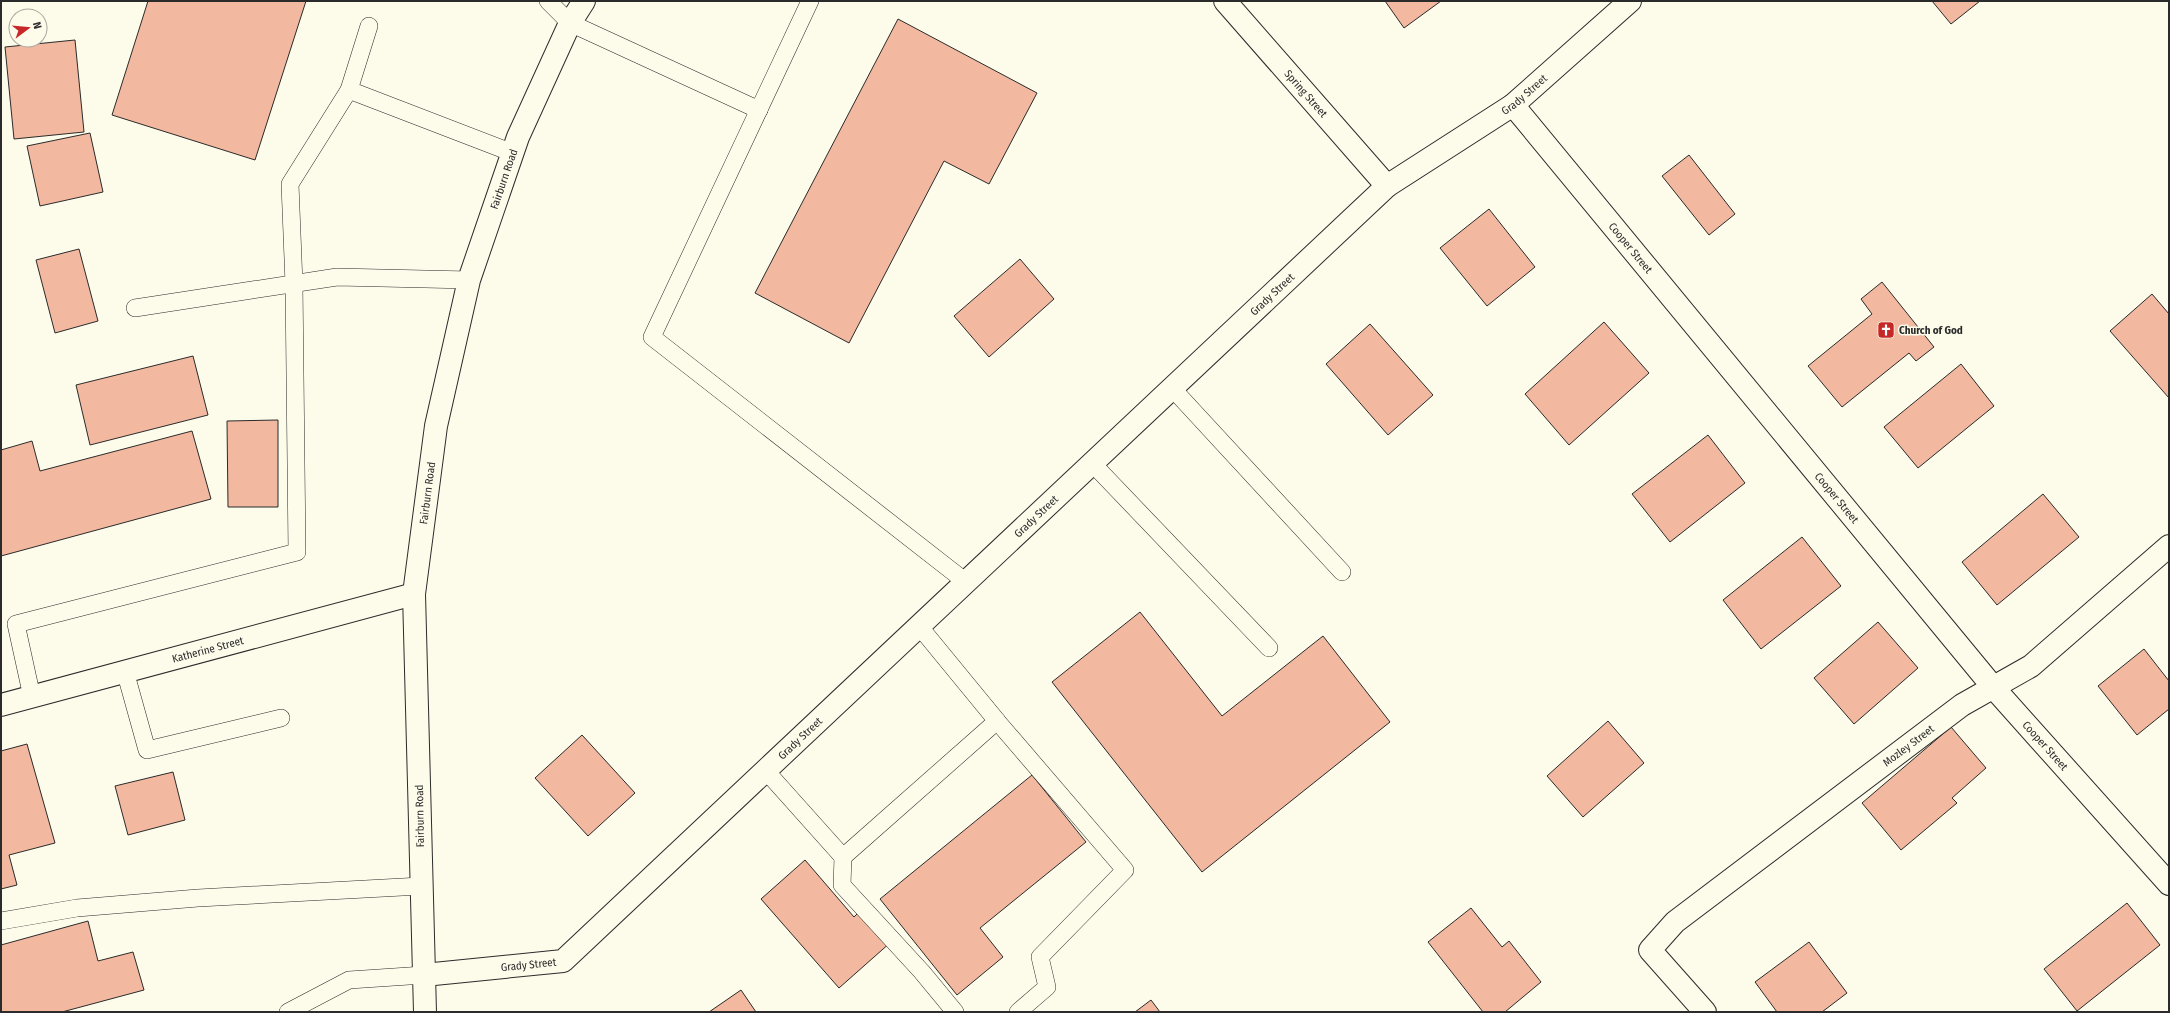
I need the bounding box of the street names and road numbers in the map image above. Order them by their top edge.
street label: Spring Street [1282,67,1330,120]
street label: Grady Street [1499,71,1550,117]
street label: Fairburn Road [487,147,520,211]
street label: Cooper Street [1606,220,1656,276]
street label: Grady Street [1247,270,1297,318]
street label: Fairburn Road [417,461,438,525]
street label: Cooper Street [1812,470,1862,526]
street label: Grady Street [1011,492,1061,540]
street label: Katherine Street [170,634,245,665]
street label: Grady Street [775,714,825,762]
street label: Cooper Street [2020,718,2071,773]
street label: Mozley Street [1880,722,1937,769]
street label: Fairburn Road [413,784,427,848]
street label: Grady Street [500,955,557,974]

